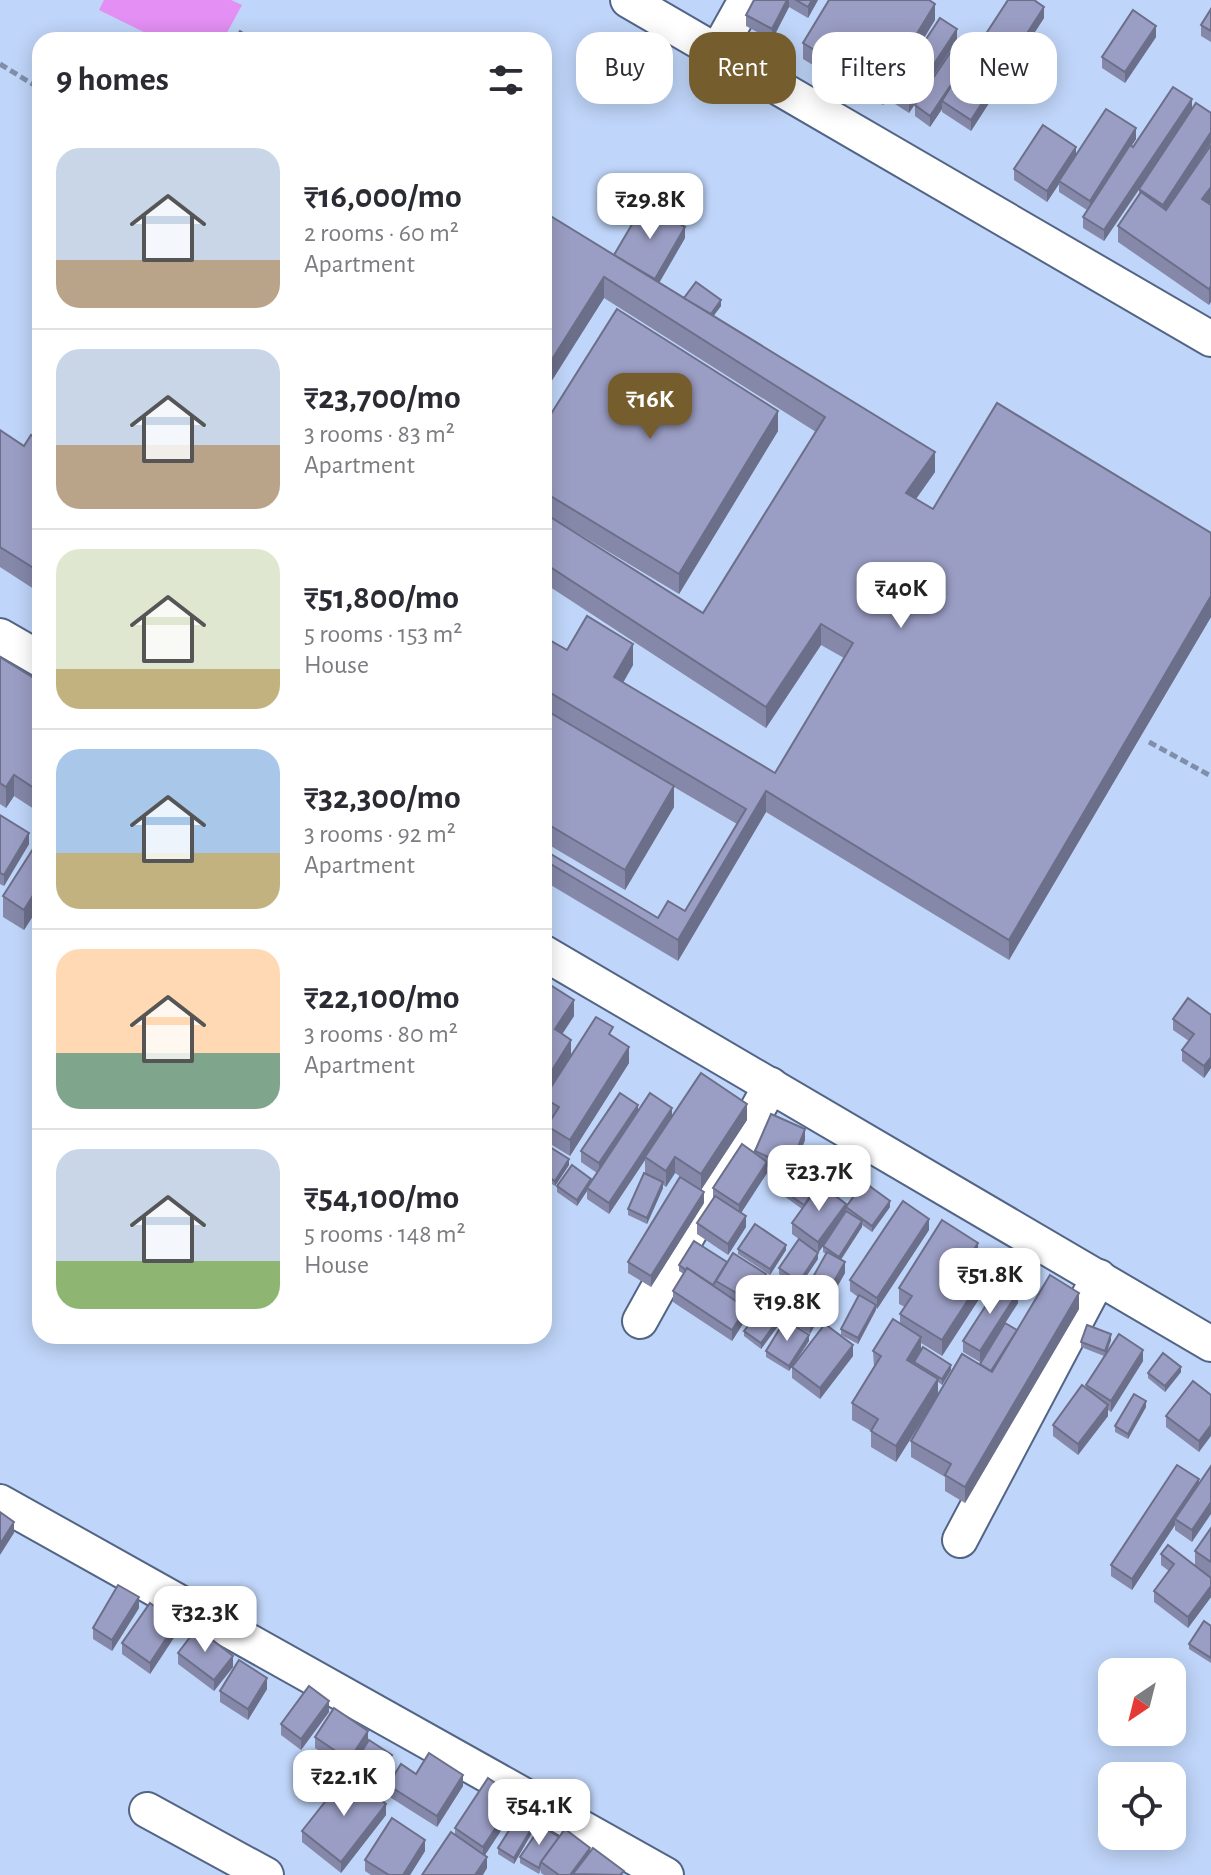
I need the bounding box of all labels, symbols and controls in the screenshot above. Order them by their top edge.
chip: Buy [576,32,673,104]
chip: Rent [689,32,796,104]
chip: Filters [812,32,934,104]
chip: New [950,32,1057,104]
icon: filters [484,58,528,102]
text: 9 homes [56,63,169,97]
pin: ₹29.8K [585,173,715,241]
icon: home [120,180,216,276]
text: ₹16,000/mo [304,180,462,214]
text: ₹29.8K [615,186,685,212]
text: 2 rooms · 60 m² [304,220,459,246]
text: Apartment [304,251,415,277]
pin: ₹16K [603,373,697,441]
icon: home [120,381,216,477]
text: ₹23,700/mo [304,381,461,415]
text: ₹16K [626,386,674,412]
text: 3 rooms · 83 m² [304,421,455,447]
text: Apartment [304,452,415,478]
pin: ₹40K [854,562,948,630]
text: ₹40K [875,575,927,601]
icon: home [120,581,216,677]
text: ₹51,800/mo [304,581,459,615]
text: 5 rooms · 153 m² [304,621,462,647]
text: House [304,652,369,678]
icon: home [120,781,216,877]
text: ₹32,300/mo [304,781,461,815]
text: 3 rooms · 92 m² [304,821,456,847]
text: Apartment [304,852,415,878]
icon: home [120,981,216,1077]
text: ₹22,100/mo [304,981,460,1015]
text: 3 rooms · 80 m² [304,1021,458,1047]
text: Apartment [304,1052,415,1078]
pin: ₹23.7K [754,1145,884,1213]
text: ₹23.7K [786,1158,852,1184]
icon: home [120,1181,216,1277]
text: ₹54,100/mo [304,1181,459,1215]
text: 5 rooms · 148 m² [304,1221,466,1247]
pin: ₹51.8K [925,1248,1055,1316]
text: House [304,1252,369,1278]
text: ₹51.8K [957,1261,1023,1287]
pin: ₹19.8K [722,1275,852,1343]
text: ₹19.8K [754,1288,820,1314]
pin: ₹32.3K [140,1586,270,1654]
text: ₹32.3K [172,1599,238,1625]
north arrow [1098,1658,1186,1746]
map controls [1098,1658,1186,1850]
pin: ₹22.1K [279,1750,409,1818]
button: locate [1098,1762,1186,1850]
text: ₹22.1K [311,1763,377,1789]
pin: ₹54.1K [474,1779,604,1847]
text: ₹54.1K [506,1792,572,1818]

